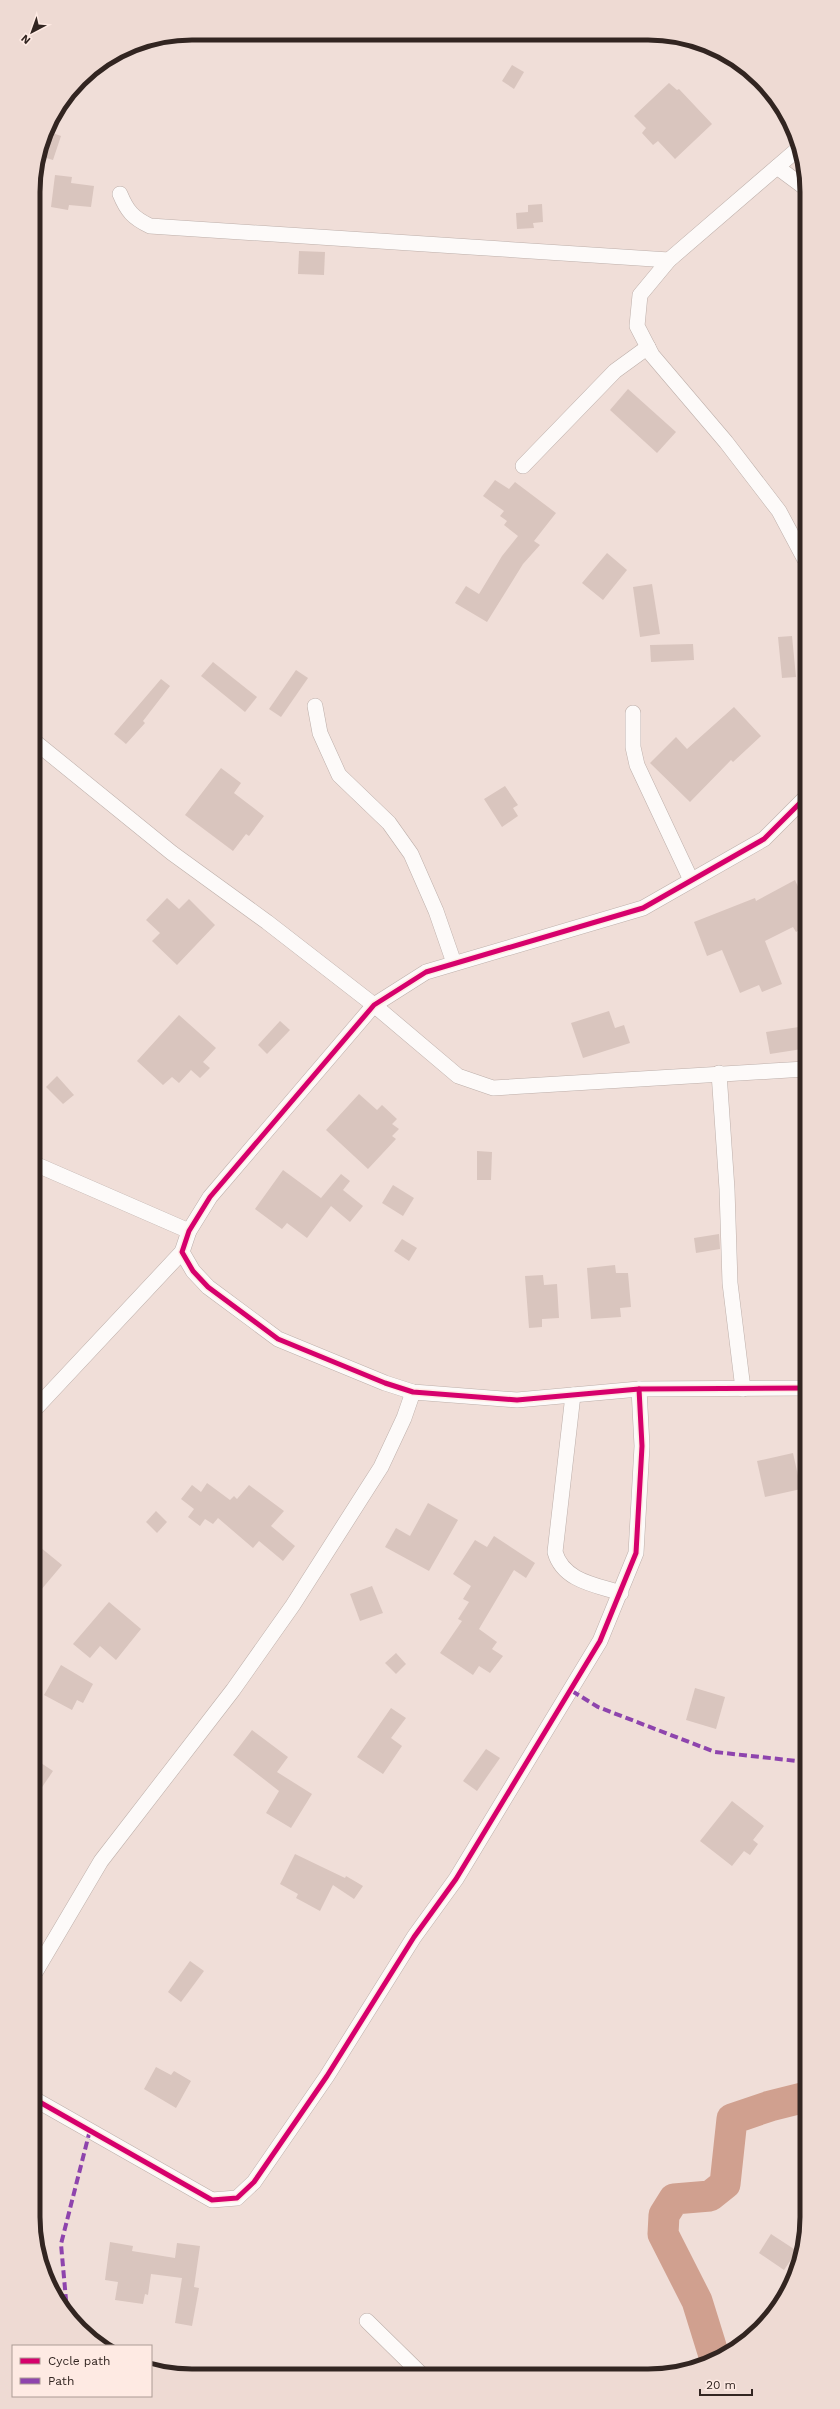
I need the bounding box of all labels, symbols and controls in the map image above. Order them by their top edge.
north arrow [12,12,52,52]
text: N [18,32,33,47]
legend [12,2345,152,2397]
text: Cycle path [48,2354,110,2368]
scale bar [700,2371,752,2397]
text: Path [48,2374,74,2388]
text: 20 m [706,2378,736,2392]

